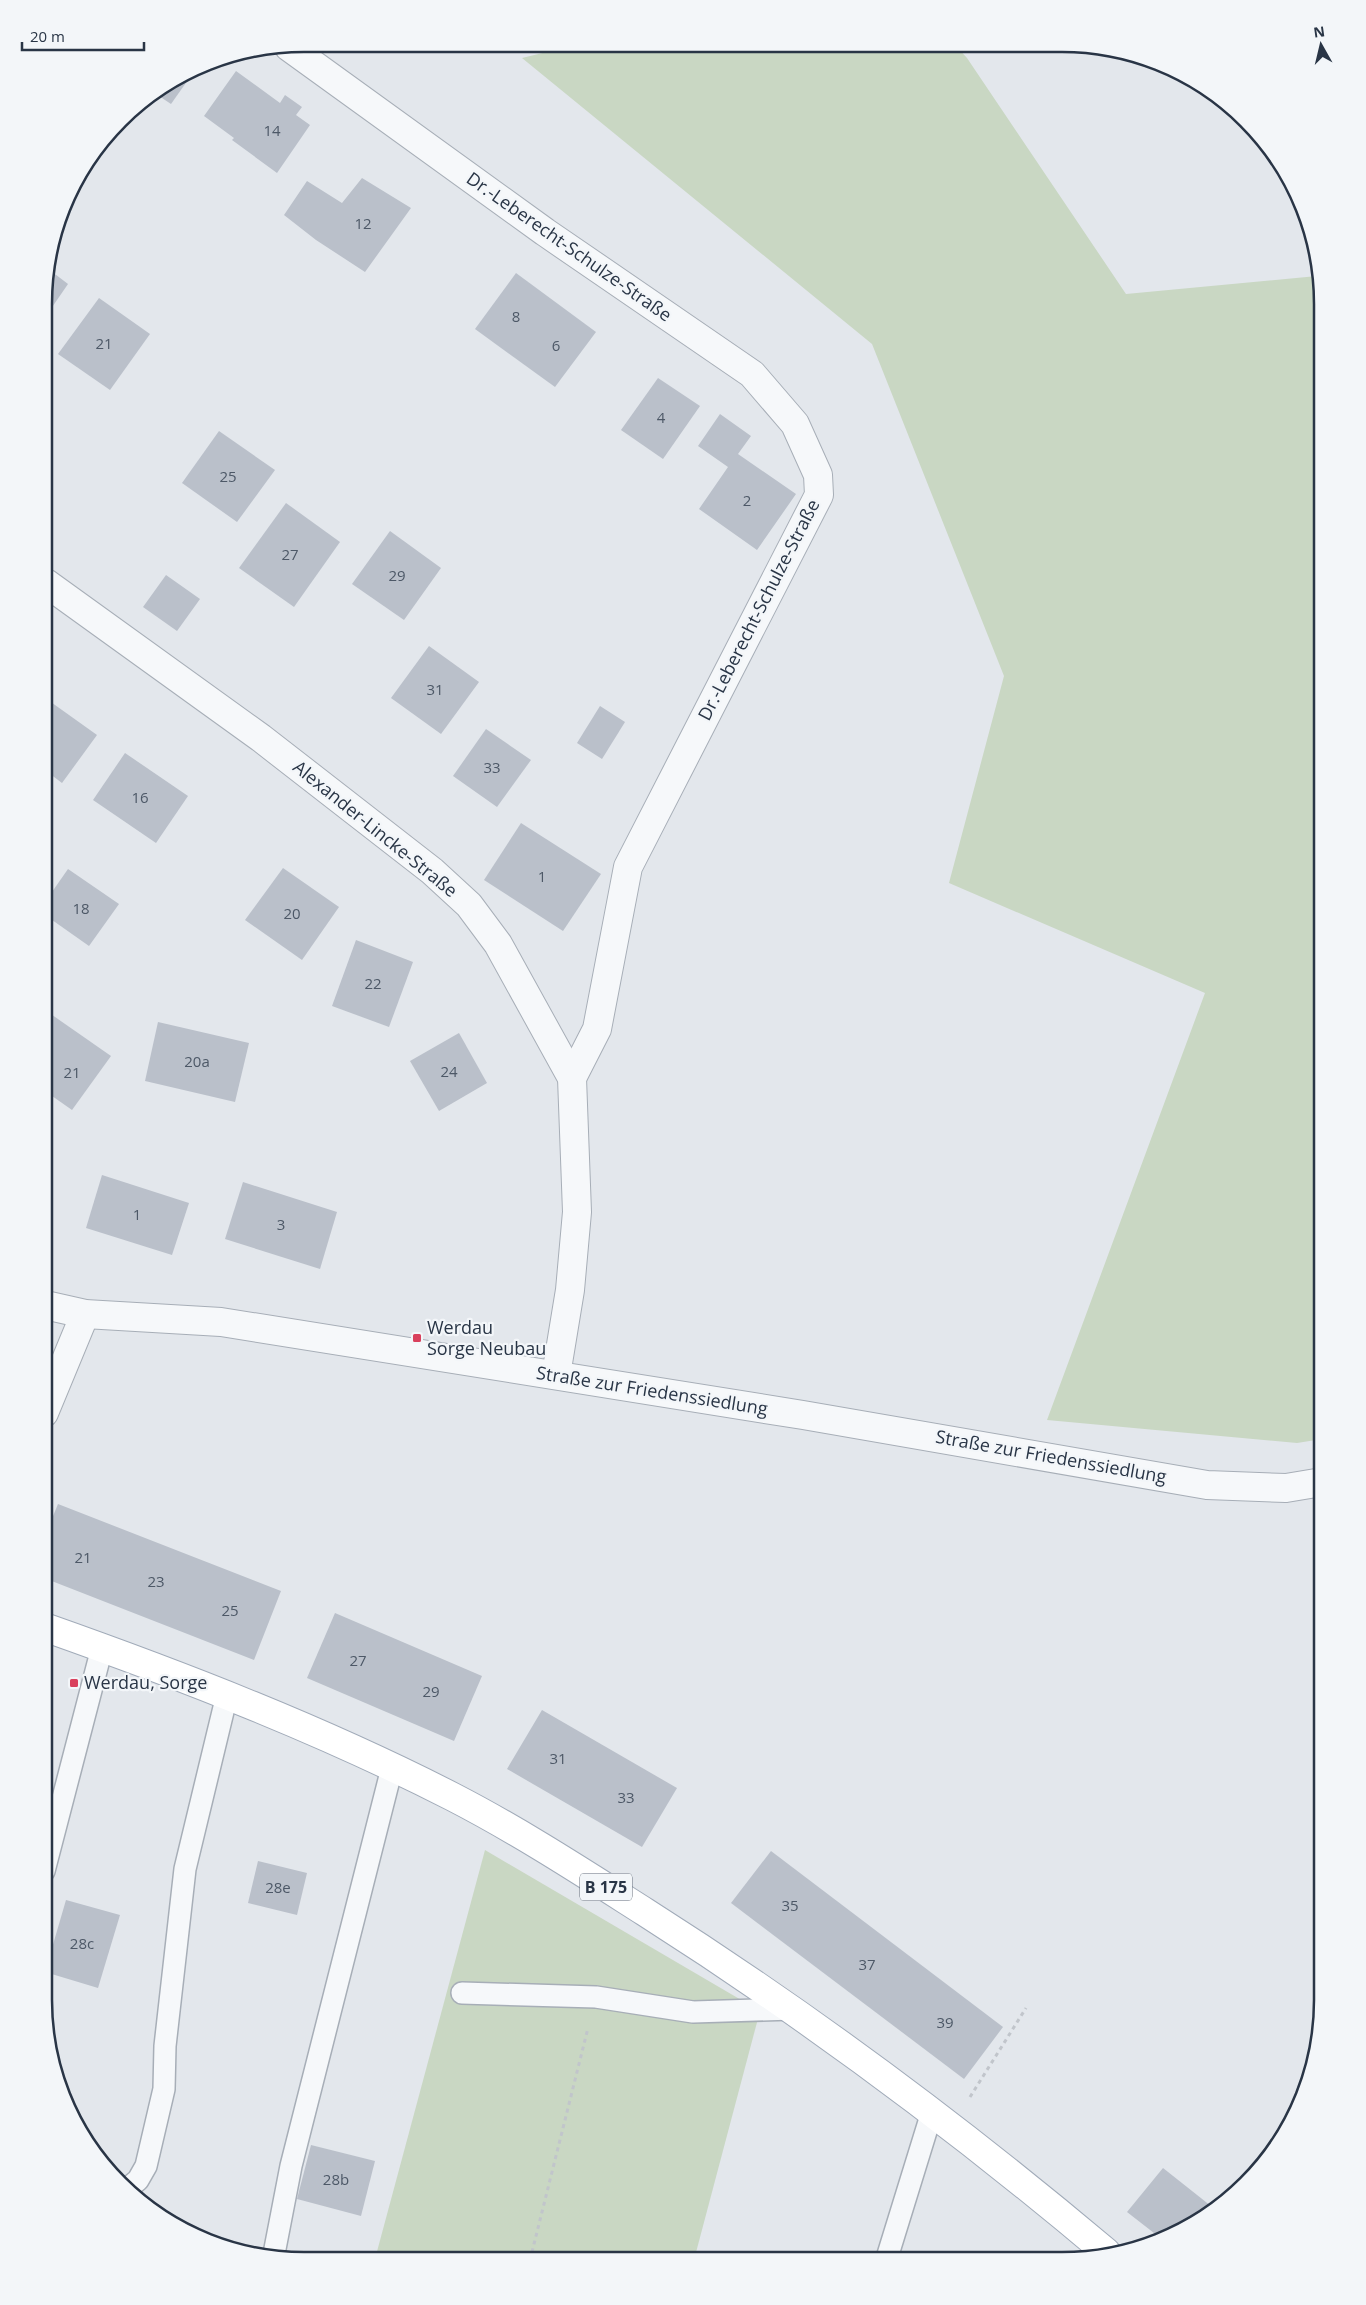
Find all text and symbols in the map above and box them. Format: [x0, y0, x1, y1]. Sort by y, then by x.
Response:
scale bar [22, 20, 145, 52]
north arrow [1296, 20, 1346, 70]
text: N [1312, 21, 1326, 42]
text: 20 m [30, 26, 65, 46]
house number: 14 [263, 120, 281, 140]
street label: Dr.-Leberecht-Schulze-Straße [462, 166, 677, 326]
house number: 12 [354, 213, 372, 233]
house number: 8 [512, 306, 520, 326]
house number: 21 [95, 333, 113, 353]
house number: 6 [552, 335, 560, 355]
house number: 4 [657, 407, 666, 427]
house number: 25 [219, 466, 237, 486]
house number: 2 [743, 490, 751, 510]
street label: Dr.-Leberecht-Schulze-Straße [692, 495, 824, 724]
house number: 27 [281, 544, 299, 564]
house number: 29 [388, 565, 406, 585]
house number: 31 [426, 679, 444, 699]
street label: Alexander-Lincke-Straße [289, 754, 463, 902]
house number: 33 [483, 757, 501, 777]
house number: 16 [131, 787, 149, 807]
house number: 1 [538, 866, 546, 886]
house number: 18 [72, 898, 90, 918]
house number: 20 [283, 903, 301, 923]
house number: 22 [364, 973, 382, 993]
house number: 20a [184, 1051, 210, 1071]
house number: 24 [440, 1061, 458, 1081]
house number: 21 [63, 1062, 81, 1082]
house number: 1 [133, 1204, 141, 1224]
house number: 3 [277, 1214, 285, 1234]
place label: Werdau Sorge Neubau [427, 1315, 546, 1360]
marker: Werdau Sorge Neubau [411, 1332, 423, 1344]
street label: Straße zur Friedenssiedlung [535, 1360, 770, 1420]
street label: Straße zur Friedenssiedlung [934, 1424, 1169, 1488]
house number: 21 [74, 1547, 92, 1567]
house number: 23 [147, 1571, 165, 1591]
house number: 25 [221, 1600, 239, 1620]
house number: 27 [349, 1650, 367, 1670]
place label: Werdau, Sorge [84, 1670, 207, 1694]
marker: Werdau, Sorge [68, 1677, 80, 1689]
house number: 29 [422, 1681, 440, 1701]
house number: 31 [549, 1748, 567, 1768]
house number: 33 [617, 1787, 635, 1807]
road number: B 175 [580, 1874, 632, 1900]
house number: 28e [265, 1877, 291, 1897]
house number: 35 [781, 1895, 799, 1915]
house number: 28c [70, 1933, 94, 1953]
house number: 37 [858, 1954, 876, 1974]
house number: 39 [936, 2012, 954, 2032]
house number: 28b [323, 2169, 349, 2189]

